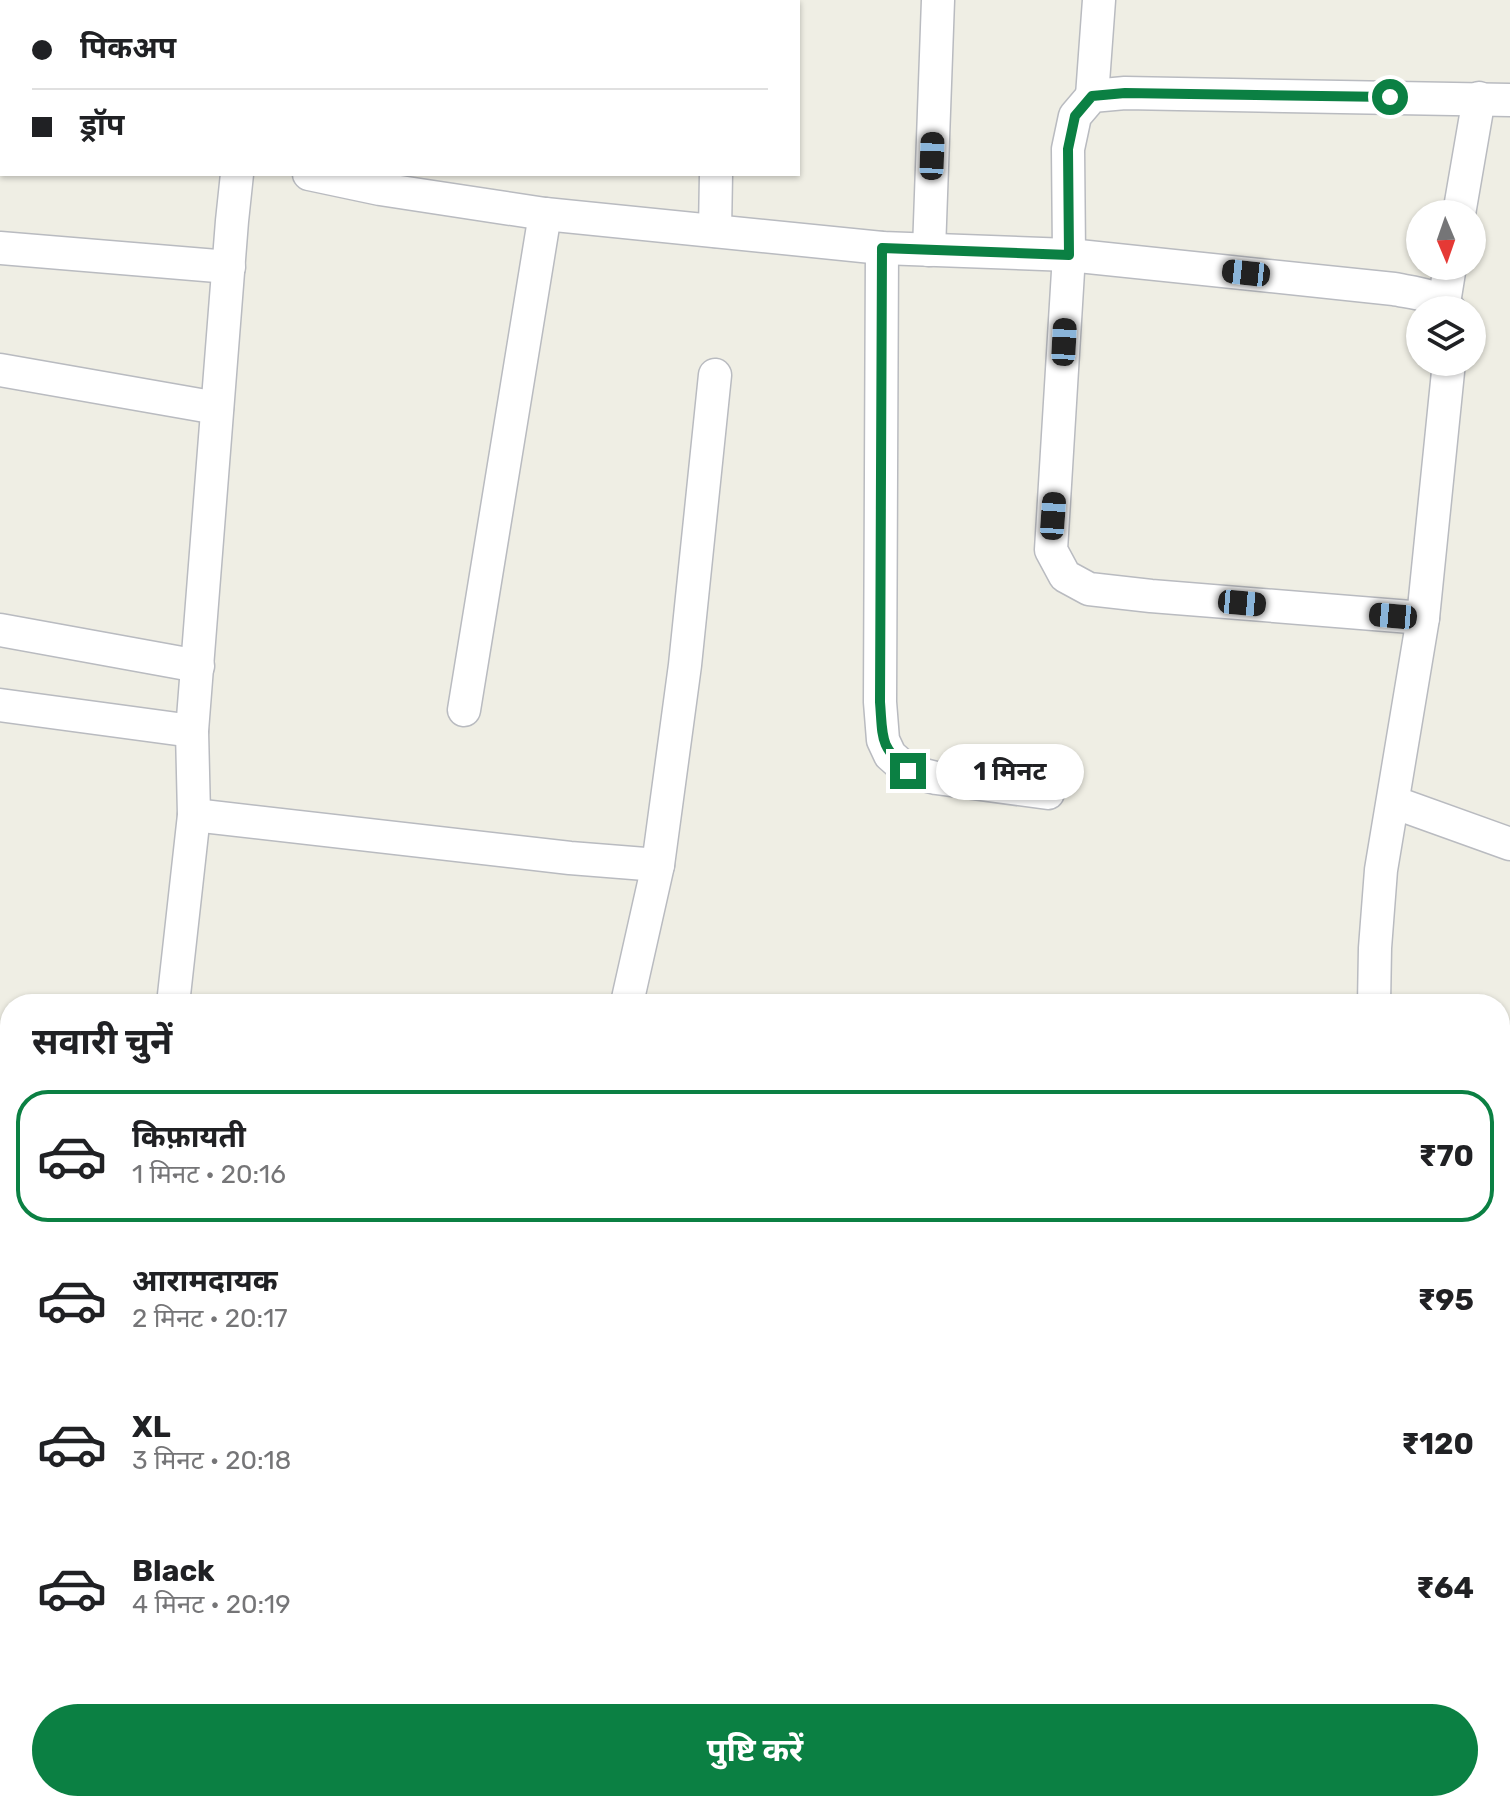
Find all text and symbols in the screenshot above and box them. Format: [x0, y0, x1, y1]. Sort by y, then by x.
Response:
text: पिकअप [80, 30, 176, 66]
route start [1372, 79, 1408, 115]
text: ड्रॉप [80, 107, 124, 143]
car [919, 132, 945, 180]
north arrow [1406, 200, 1486, 280]
map controls [1406, 200, 1486, 376]
car [1221, 259, 1271, 287]
button: layers [1406, 296, 1486, 376]
car [1051, 317, 1077, 367]
car [1039, 491, 1067, 541]
car [1217, 589, 1267, 617]
car [1368, 602, 1418, 630]
callout: 1 मिनट [936, 743, 1084, 799]
route end [890, 753, 926, 789]
text: 1 मिनट [973, 756, 1047, 787]
text: सवारी चुनें [32, 1020, 172, 1063]
text: किफ़ायती [132, 1119, 246, 1155]
icon: car [36, 1120, 108, 1192]
text: ₹70 [1418, 1138, 1474, 1174]
text: 1 मिनट · 20:16 [132, 1159, 286, 1190]
text: आरामदायक [132, 1263, 278, 1299]
icon: car [36, 1264, 108, 1336]
text: ₹95 [1417, 1282, 1474, 1318]
text: 2 मिनट · 20:17 [132, 1303, 288, 1334]
icon: car [36, 1408, 108, 1480]
text: XL [132, 1409, 171, 1445]
text: ₹120 [1401, 1426, 1474, 1462]
text: 3 मिनट · 20:18 [132, 1445, 291, 1476]
icon: car [36, 1552, 108, 1624]
text: Black [132, 1553, 215, 1589]
text: ₹64 [1416, 1570, 1474, 1606]
text: 4 मिनट · 20:19 [132, 1589, 291, 1620]
button: पुष्टि करें [32, 1704, 1478, 1796]

